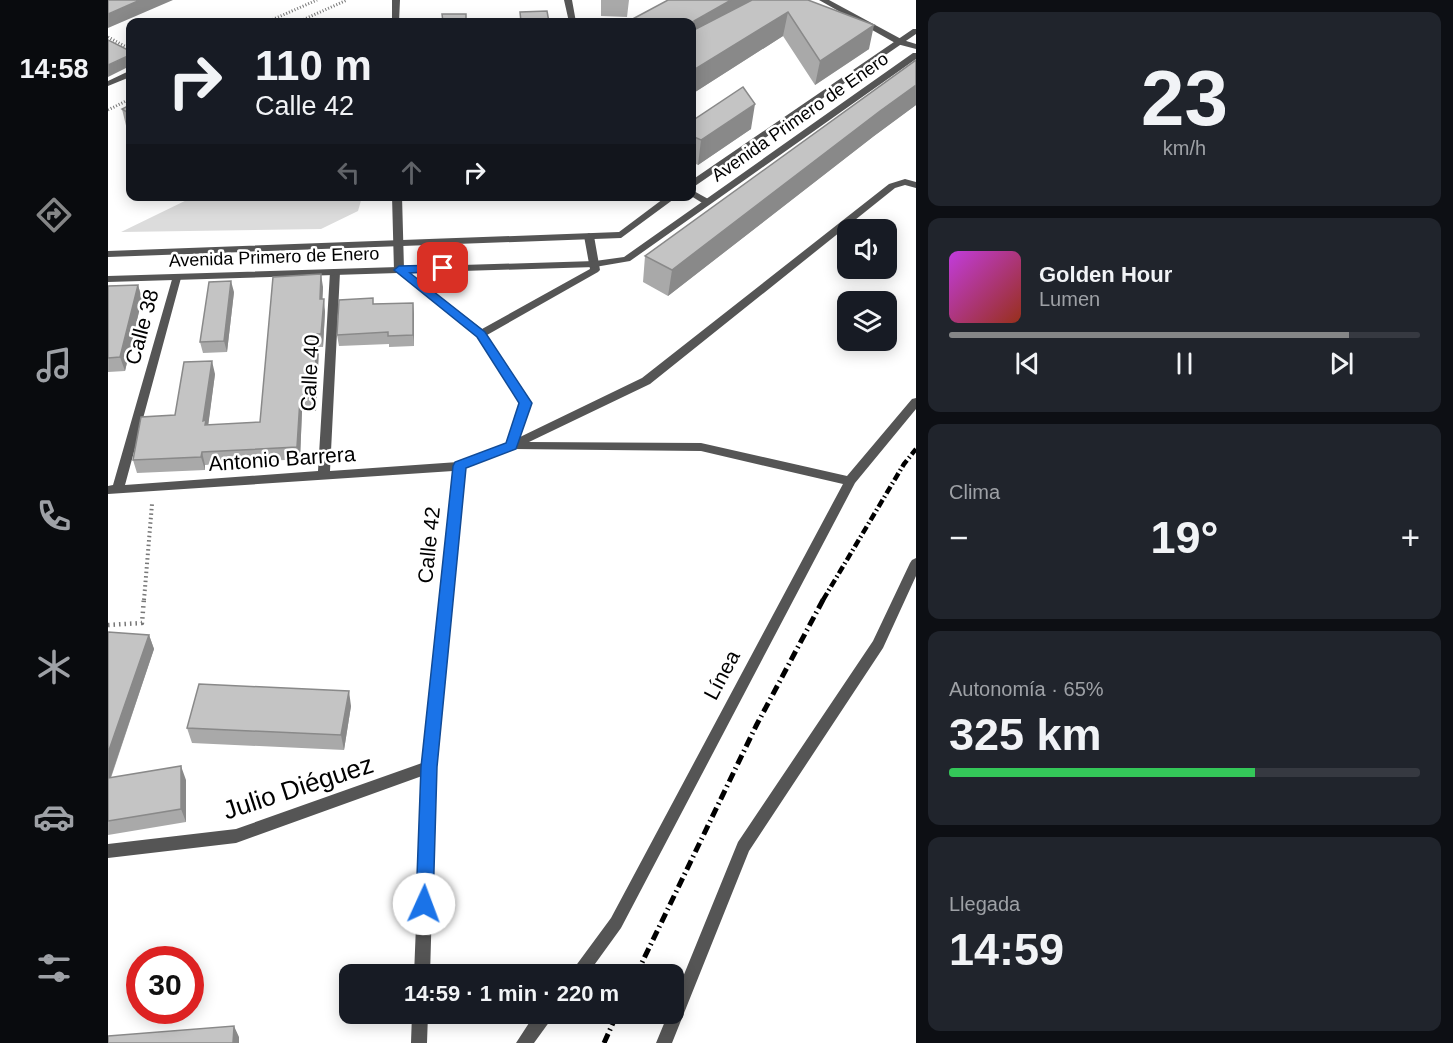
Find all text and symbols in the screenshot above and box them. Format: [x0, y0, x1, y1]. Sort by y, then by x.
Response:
icon: right [156, 42, 234, 120]
text: 110 m [255, 42, 372, 89]
street label: Avenida Primero de Enero [708, 48, 892, 186]
text: 14:58 [19, 54, 89, 84]
text: 23 [1141, 54, 1228, 142]
text: Calle 42 [255, 91, 354, 121]
text: km/h [1163, 137, 1206, 159]
icon: left [332, 156, 365, 189]
icon: ahead [395, 156, 428, 189]
icon: right [458, 156, 491, 189]
icon: directions [33, 194, 75, 236]
map controls [837, 219, 897, 351]
button: sound [837, 219, 897, 279]
pin [417, 242, 468, 293]
street label: Avenida Primero de Enero [168, 243, 380, 271]
icon: arrive [426, 251, 459, 284]
text: Golden Hour [1039, 262, 1172, 287]
street label: Calle 38 [120, 287, 163, 367]
text: Lumen [1039, 288, 1100, 310]
button: layers [837, 291, 897, 351]
street label: Calle 40 [296, 334, 323, 412]
icon: music [33, 344, 75, 386]
icon: previous [1011, 347, 1044, 380]
icon: pause [1168, 347, 1201, 380]
icon: next [1325, 347, 1358, 380]
street label: Antonio Barrera [208, 442, 356, 475]
text: Clima [949, 481, 1000, 503]
icon: phone [33, 495, 75, 537]
street label: Calle 42 [413, 505, 444, 584]
text: 19° [1150, 512, 1219, 563]
text: − [949, 519, 968, 556]
text: + [1401, 519, 1420, 556]
icon: climate [33, 646, 75, 688]
street label: Línea [699, 646, 744, 703]
text: Autonomía · 65% [949, 678, 1104, 700]
text: 325 km [949, 709, 1102, 760]
street label: Julio Diéguez [219, 749, 377, 825]
icon: car [33, 796, 75, 838]
position arrow [392, 872, 456, 936]
text: Llegada [949, 893, 1020, 915]
text: 14:59 [949, 924, 1064, 975]
speed limit sign: 30 [126, 946, 204, 1024]
icon: filters [33, 947, 75, 989]
text: 14:59 · 1 min · 220 m [404, 981, 619, 1006]

